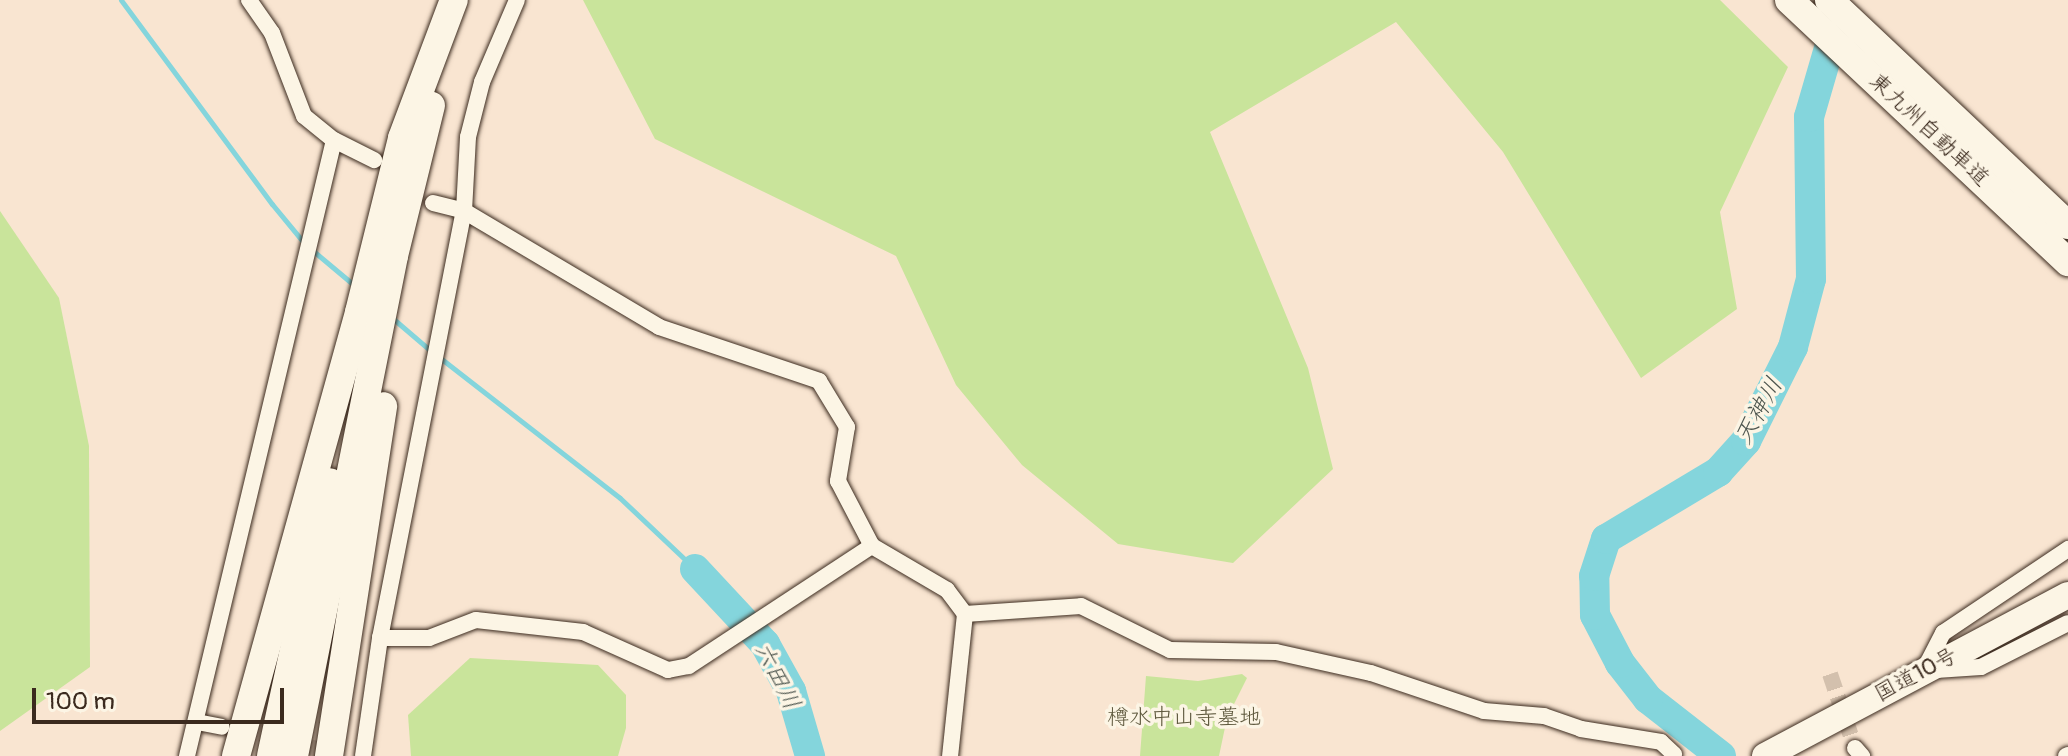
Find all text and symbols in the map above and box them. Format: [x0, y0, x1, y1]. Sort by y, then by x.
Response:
street label: 東九州自動車道 [1864, 68, 1994, 192]
water label: 天神川 [1729, 373, 1789, 449]
water label: 六田川 [748, 637, 806, 715]
street label: 国道10号 [1870, 642, 1962, 708]
scale bar [36, 672, 288, 722]
text: 100 m [46, 687, 115, 716]
park label: 樽水中山寺墓地 [1107, 705, 1261, 731]

